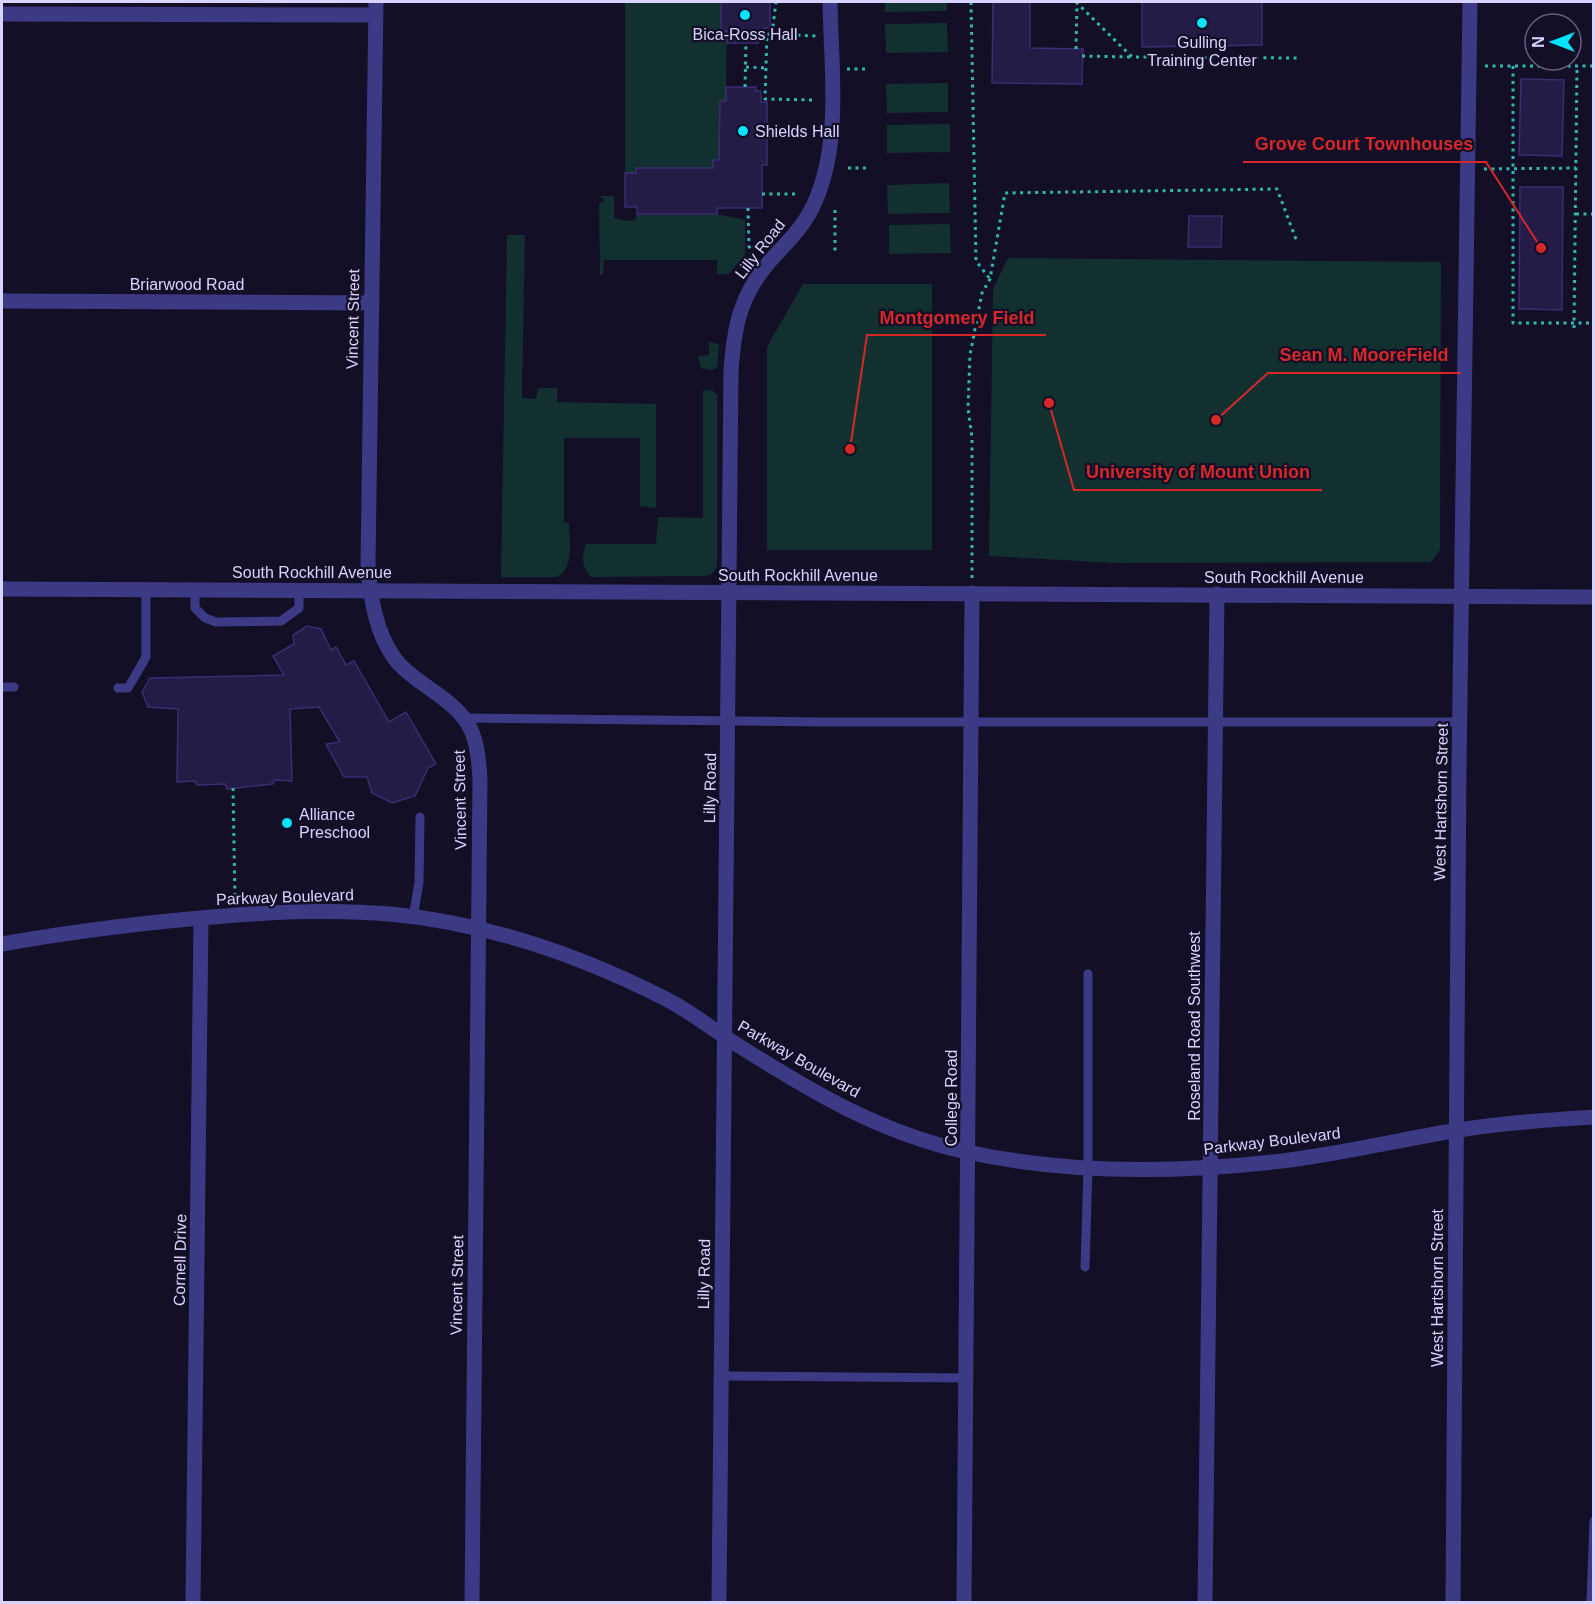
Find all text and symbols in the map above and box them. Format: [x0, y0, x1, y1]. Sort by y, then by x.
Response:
marker: Bica-Ross Hall [738, 8, 752, 22]
north arrow [1523, 12, 1583, 72]
marker: Gulling Training Center [1195, 16, 1209, 30]
place label: Bica-Ross Hall [693, 26, 797, 43]
place label: Gulling Training Center [1147, 34, 1258, 69]
text: N [1530, 36, 1547, 48]
place label: Shields Hall [755, 123, 839, 140]
marker: Shields Hall [736, 124, 750, 138]
callout: Grove Court Townhouses [1243, 126, 1486, 162]
text: Grove Court Townhouses [1255, 134, 1473, 154]
street label: Lilly Road [732, 216, 788, 282]
street label: Vincent Street [344, 268, 362, 369]
street label: Briarwood Road [130, 276, 244, 293]
callout: Montgomery Field [867, 299, 1046, 335]
text: Montgomery Field [879, 308, 1035, 328]
callout: Sean M. MooreField [1268, 337, 1461, 373]
text: Sean M. MooreField [1279, 345, 1449, 365]
callout: University of Mount Union [1074, 454, 1322, 490]
text: University of Mount Union [1086, 462, 1310, 482]
street label: South Rockhill Avenue [232, 564, 392, 581]
street label: South Rockhill Avenue [718, 567, 878, 584]
street label: South Rockhill Avenue [1204, 569, 1364, 586]
street label: West Hartshorn Street [1431, 722, 1451, 881]
street label: Vincent Street [451, 749, 469, 850]
street label: Lilly Road [701, 753, 719, 823]
place label: Alliance Preschool [299, 806, 370, 841]
marker: Alliance Preschool [280, 816, 294, 830]
street label: Parkway Boulevard [216, 886, 354, 908]
street label: Roseland Road Southwest [1186, 931, 1203, 1121]
street label: Parkway Boulevard [735, 1017, 863, 1101]
street label: College Road [943, 1050, 960, 1146]
street label: Parkway Boulevard [1203, 1124, 1341, 1158]
street label: West Hartshorn Street [1429, 1208, 1446, 1367]
street label: Cornell Drive [171, 1214, 189, 1306]
street label: Vincent Street [448, 1234, 466, 1335]
street label: Lilly Road [695, 1239, 713, 1309]

